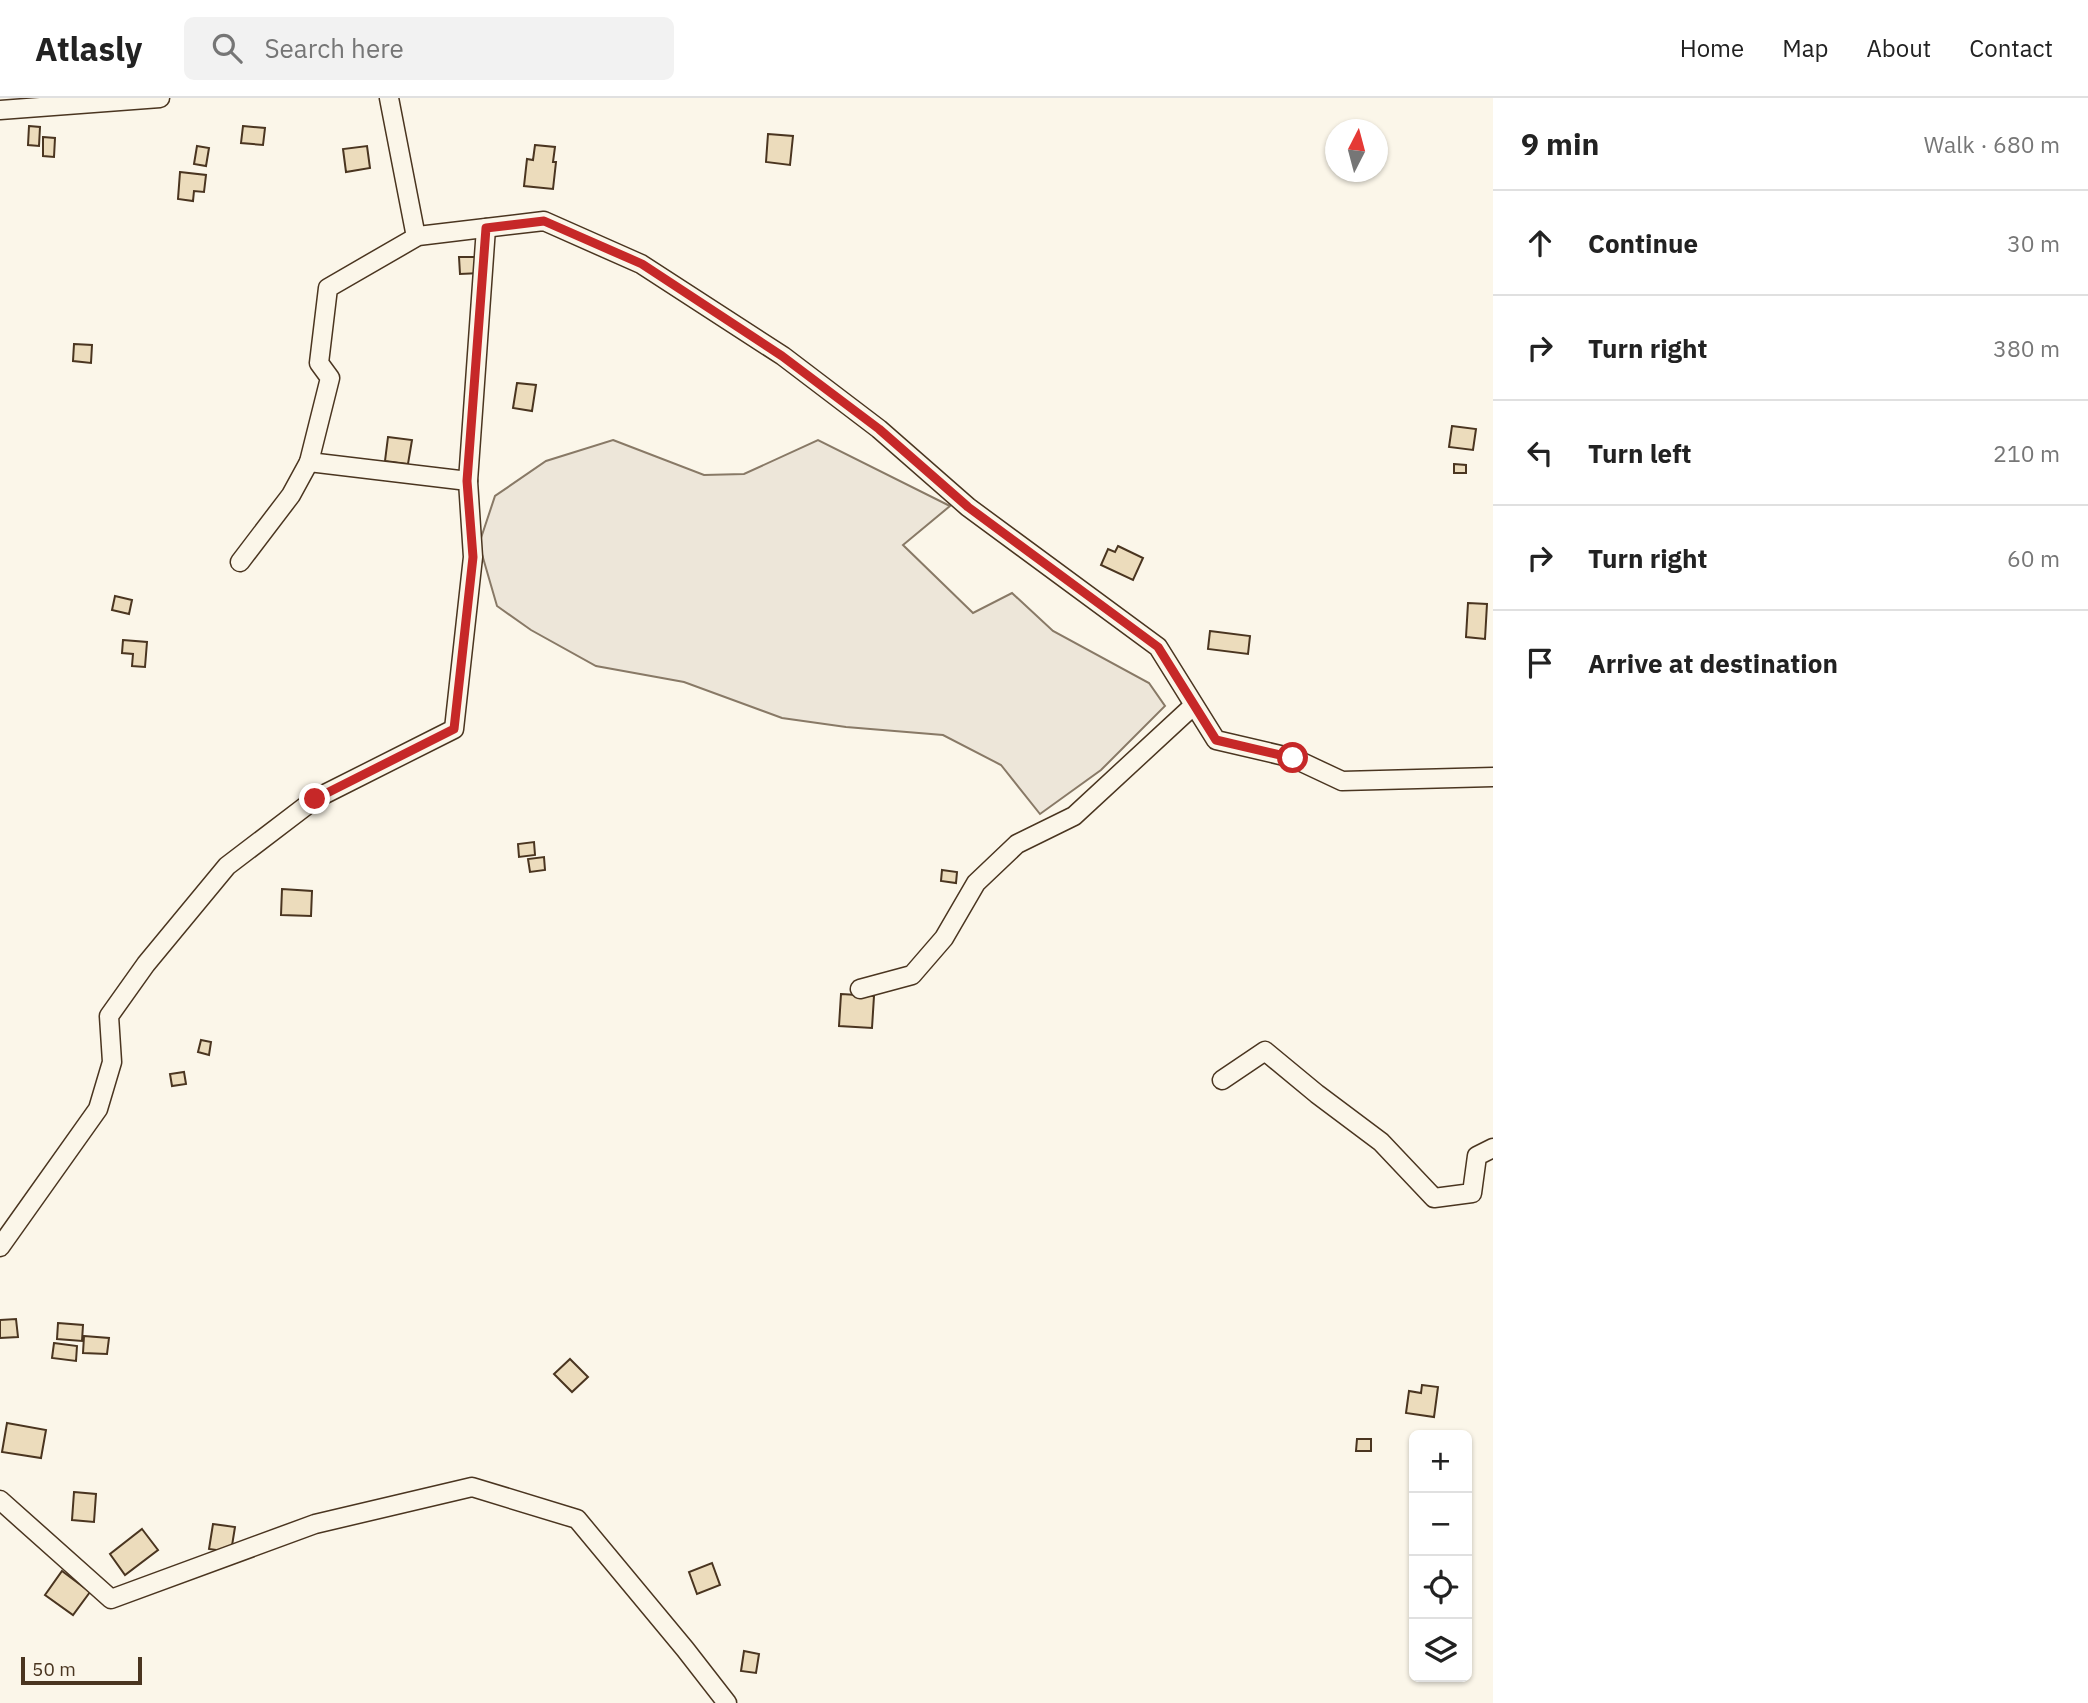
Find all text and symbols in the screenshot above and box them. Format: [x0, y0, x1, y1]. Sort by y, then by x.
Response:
search box [184, 17, 674, 80]
text: Atlasly [35, 27, 142, 70]
icon: search [208, 29, 246, 67]
text: Search here [264, 31, 404, 65]
text: Home [1680, 32, 1744, 64]
text: Map [1782, 32, 1828, 64]
text: About [1866, 32, 1931, 64]
text: Contact [1969, 32, 2053, 64]
north arrow [1325, 119, 1388, 182]
text: 9 min [1521, 124, 1599, 163]
text: Walk · 680 m [1924, 129, 2060, 159]
icon: ahead [1521, 224, 1559, 262]
text: Continue [1588, 226, 1698, 260]
text: 30 m [2007, 228, 2060, 258]
icon: right [1521, 329, 1559, 367]
text: Turn right [1588, 331, 1707, 365]
text: 380 m [1993, 333, 2060, 363]
icon: left [1521, 434, 1559, 472]
text: Turn left [1588, 436, 1691, 470]
text: 210 m [1993, 438, 2060, 468]
icon: right [1521, 539, 1559, 577]
text: Turn right [1588, 541, 1707, 575]
text: 60 m [2007, 543, 2060, 573]
icon: arrive [1521, 644, 1559, 682]
text: Arrive at destination [1588, 646, 1838, 680]
route start [1277, 742, 1308, 773]
route end [299, 783, 330, 814]
map controls [1409, 1430, 1472, 1682]
button: + [1409, 1430, 1472, 1493]
button: − [1409, 1493, 1472, 1556]
button: locate [1409, 1556, 1472, 1619]
button: layers [1409, 1619, 1472, 1682]
scale bar [21, 1654, 142, 1686]
text: 50 m [32, 1657, 76, 1681]

